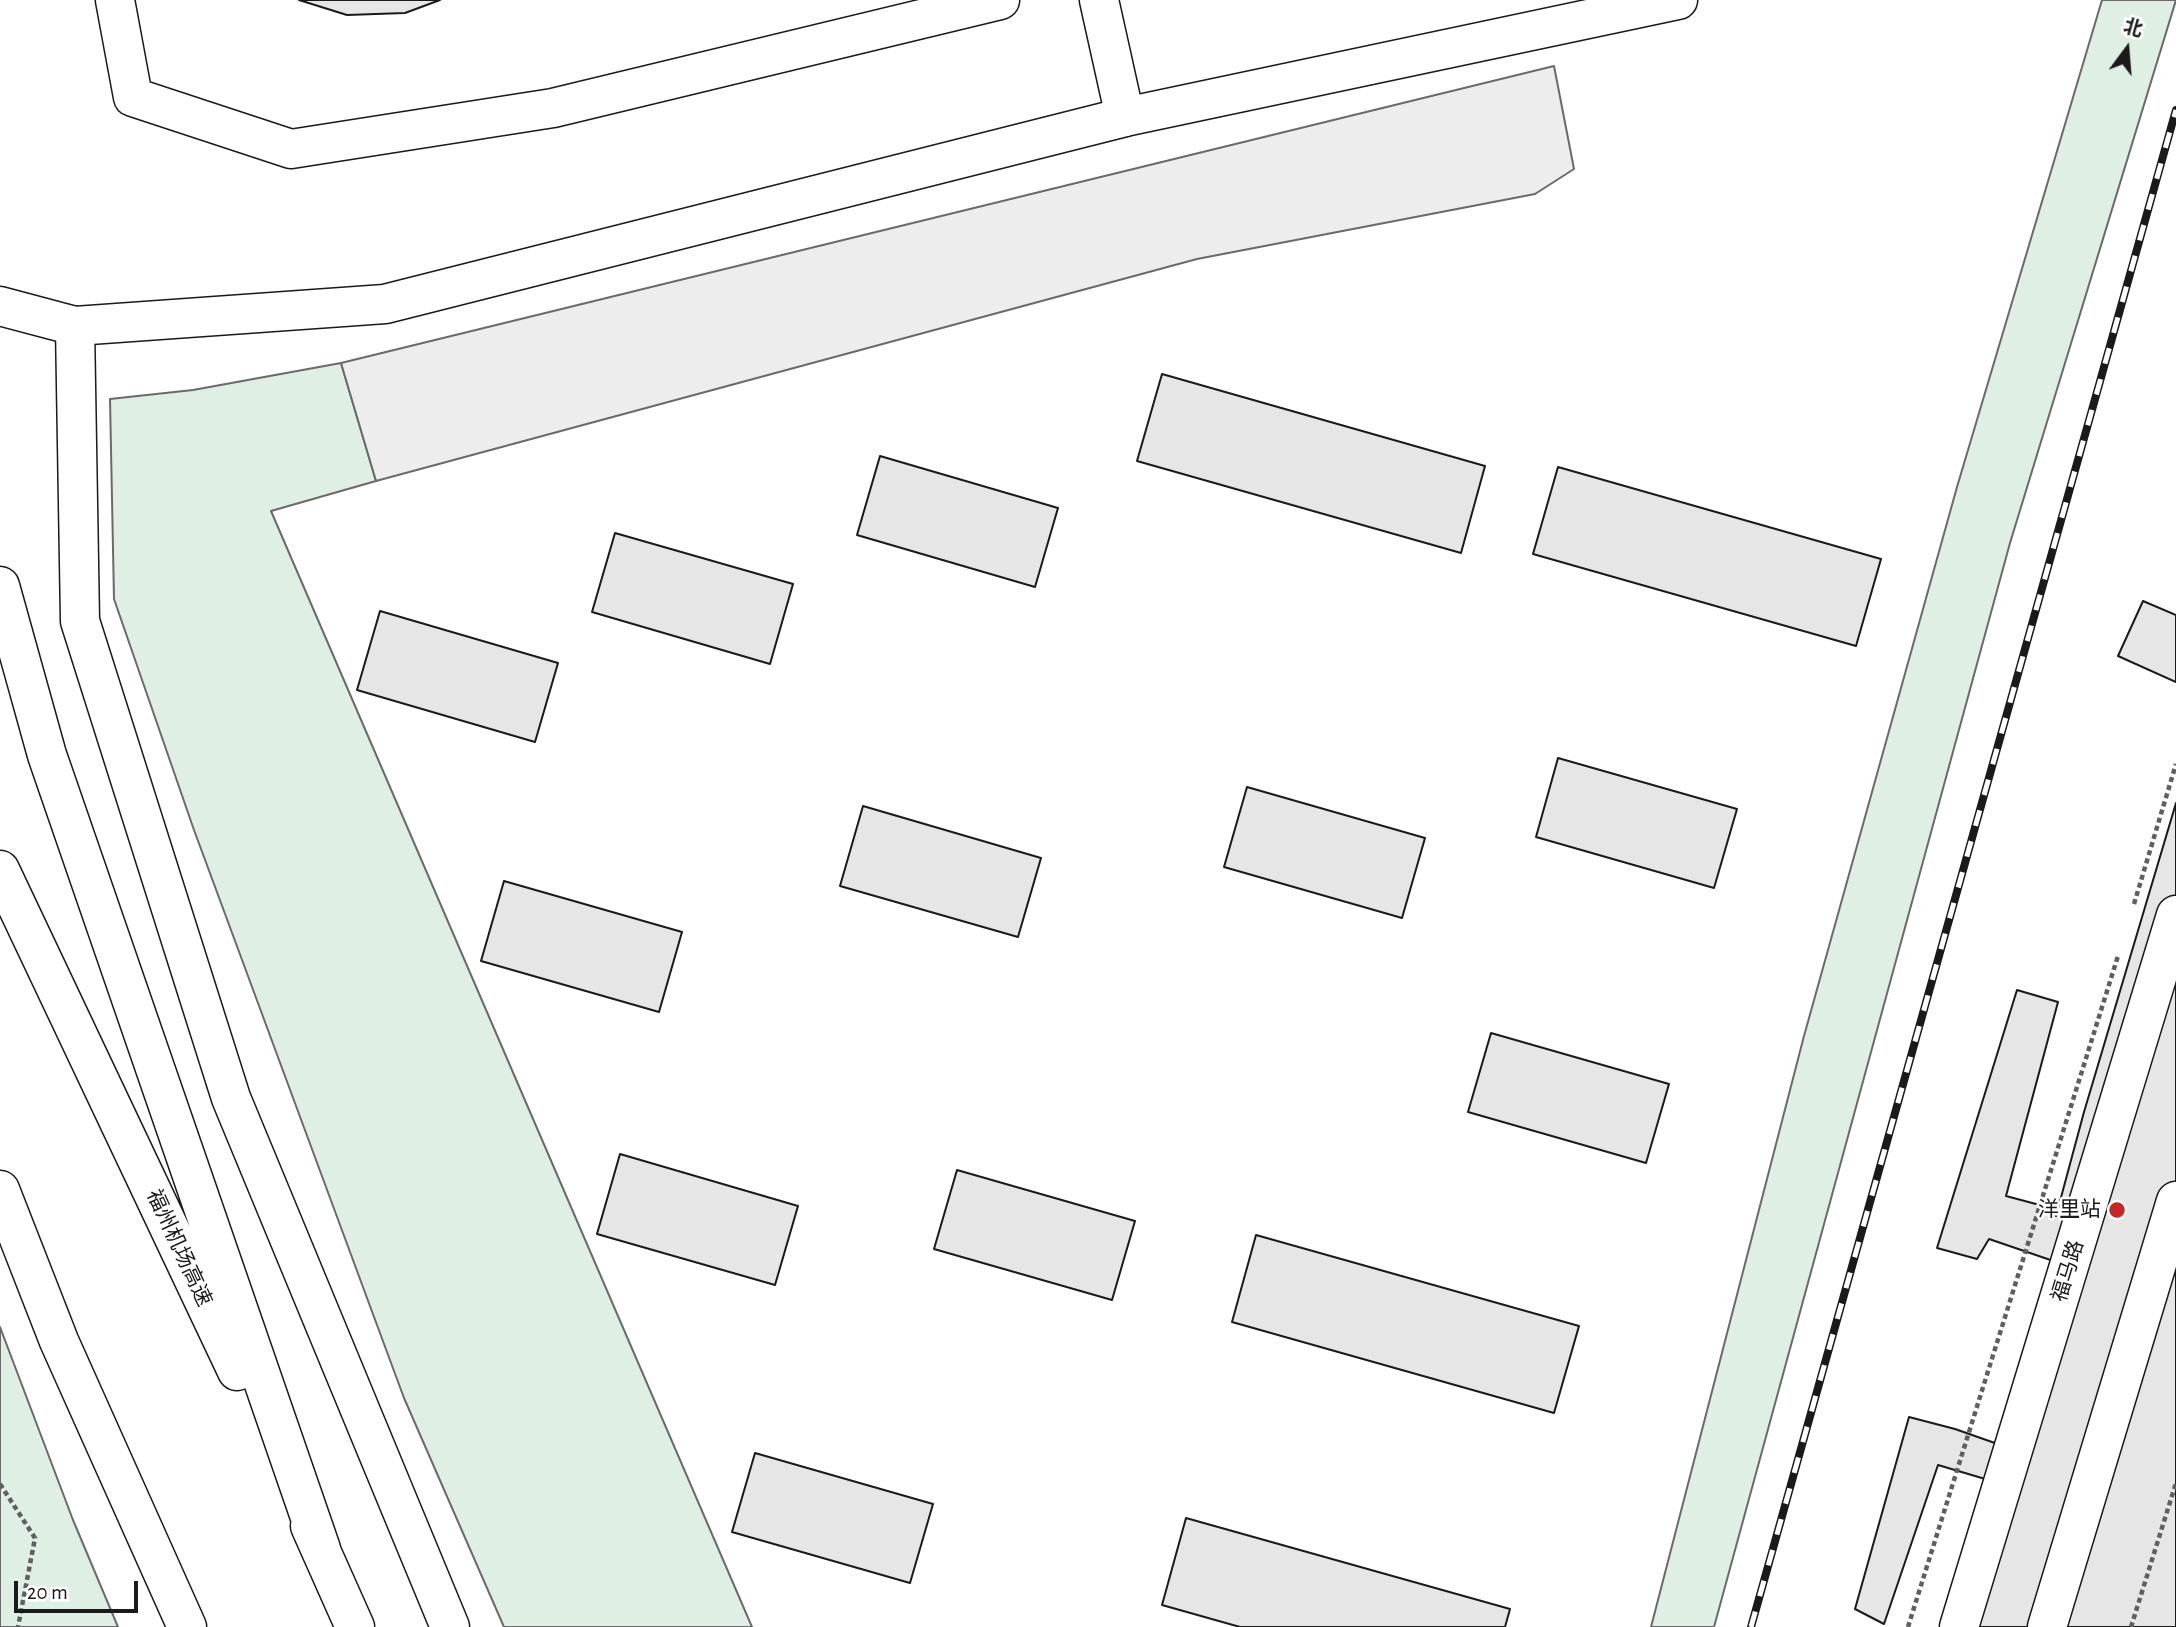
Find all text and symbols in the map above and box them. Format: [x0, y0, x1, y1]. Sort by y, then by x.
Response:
north arrow [2092, 14, 2162, 84]
text: 北 [2121, 17, 2145, 40]
street label: 福州机场高速 [141, 1186, 217, 1310]
place label: 洋里站 [2038, 1197, 2101, 1223]
marker: 洋里站 [2107, 1200, 2127, 1220]
street label: 福马路 [2047, 1237, 2089, 1305]
scale bar [18, 1568, 142, 1612]
text: 20 m [27, 1582, 68, 1603]

